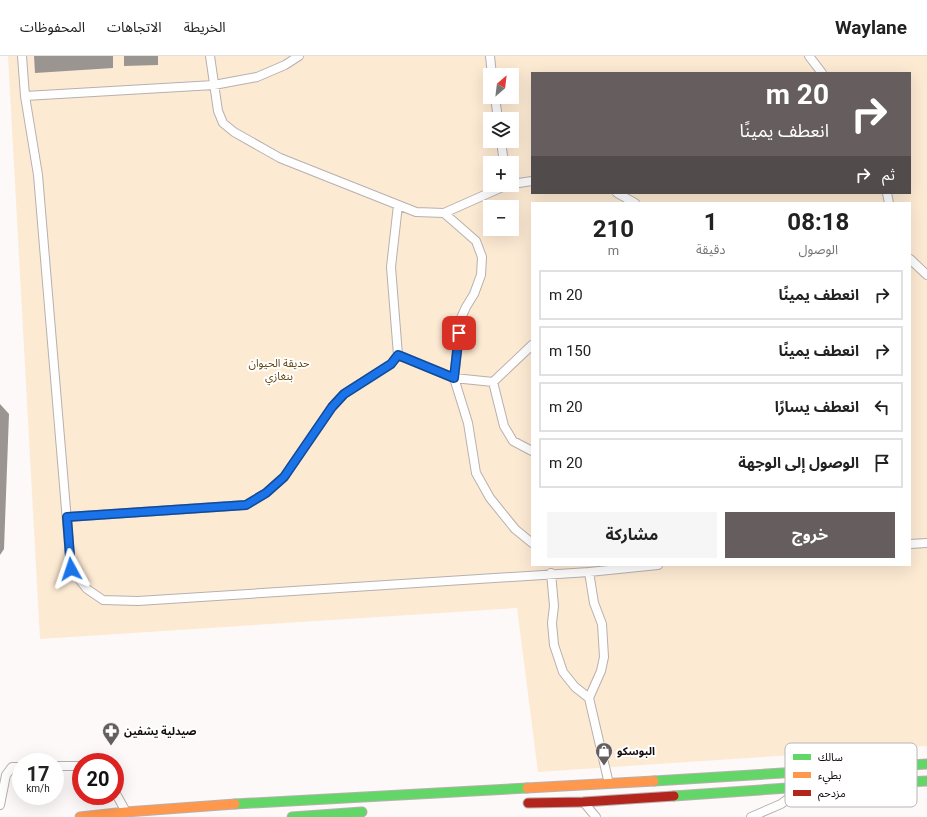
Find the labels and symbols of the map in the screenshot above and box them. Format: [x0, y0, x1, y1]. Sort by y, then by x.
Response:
north arrow [483, 68, 519, 104]
pin [442, 316, 476, 350]
park label: حديقة الحيوان بنغازي [248, 357, 310, 385]
position arrow [50, 548, 92, 590]
pharmacy icon: صيدلية يشفين [101, 721, 121, 746]
place label: صيدلية يشفين [124, 725, 197, 738]
shop icon: البوسكو [594, 741, 614, 766]
legend [785, 743, 917, 807]
place label: البوسكو [617, 745, 655, 758]
text: سالك [818, 751, 843, 764]
speed limit sign: 20 [72, 753, 124, 805]
text: بطيء [818, 769, 841, 785]
text: مزدحم [818, 787, 846, 802]

